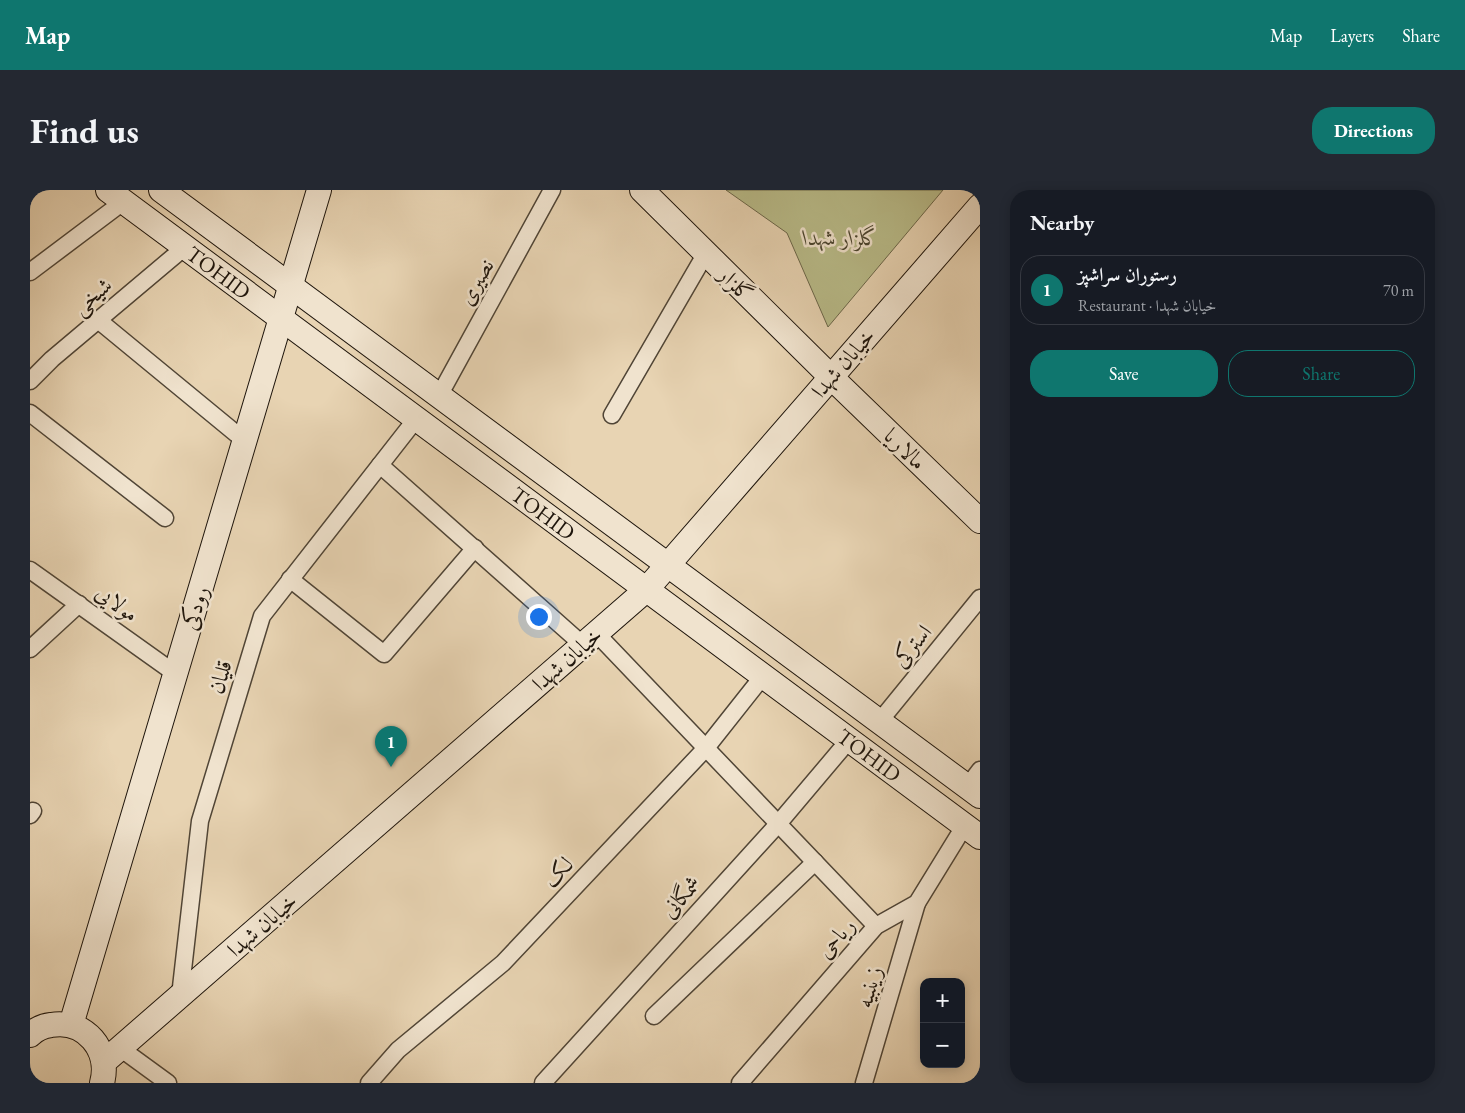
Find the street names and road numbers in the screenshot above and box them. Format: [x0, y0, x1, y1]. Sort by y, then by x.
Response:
street label: TOHID [181, 239, 257, 306]
street label: نصیری [451, 254, 501, 310]
street label: گلزار [711, 259, 760, 308]
street label: شیخی [66, 271, 119, 322]
street label: خیابان شهدا [805, 322, 881, 404]
street label: مالاریا [878, 422, 932, 476]
street label: TOHID [505, 480, 581, 546]
street label: مولایی [89, 578, 144, 629]
street label: رودکی [175, 582, 215, 634]
street label: استرکی [886, 618, 938, 674]
street label: خیابان شهدا [526, 621, 608, 697]
street label: قلیان [201, 657, 239, 697]
street label: TOHID [831, 721, 907, 788]
street label: لک [536, 850, 580, 894]
street label: شمگانی [654, 870, 708, 924]
street label: خیابان شهدا [221, 887, 303, 963]
street label: ریاحی [810, 912, 862, 964]
street label: زینبیه [849, 963, 889, 1011]

